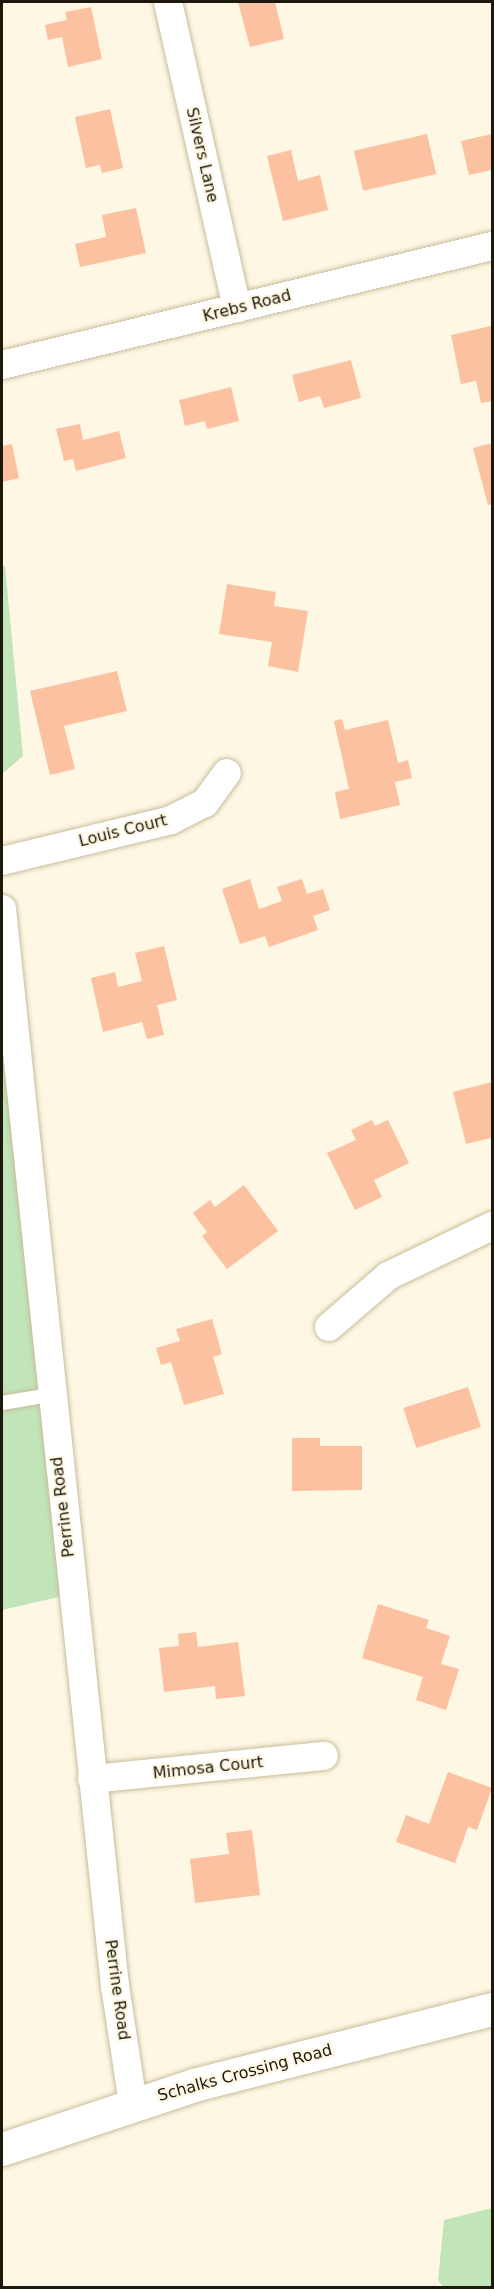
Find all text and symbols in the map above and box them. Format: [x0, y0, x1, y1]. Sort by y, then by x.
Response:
street label: Silvers Lane [182, 106, 222, 204]
street label: Krebs Road [201, 286, 293, 326]
street label: Louis Court [77, 811, 169, 851]
street label: Perrine Road [47, 1455, 79, 1559]
street label: Mimosa Court [152, 1753, 264, 1783]
street label: Perrine Road [100, 1938, 134, 2042]
street label: Schalks Crossing Road [156, 2040, 334, 2106]

